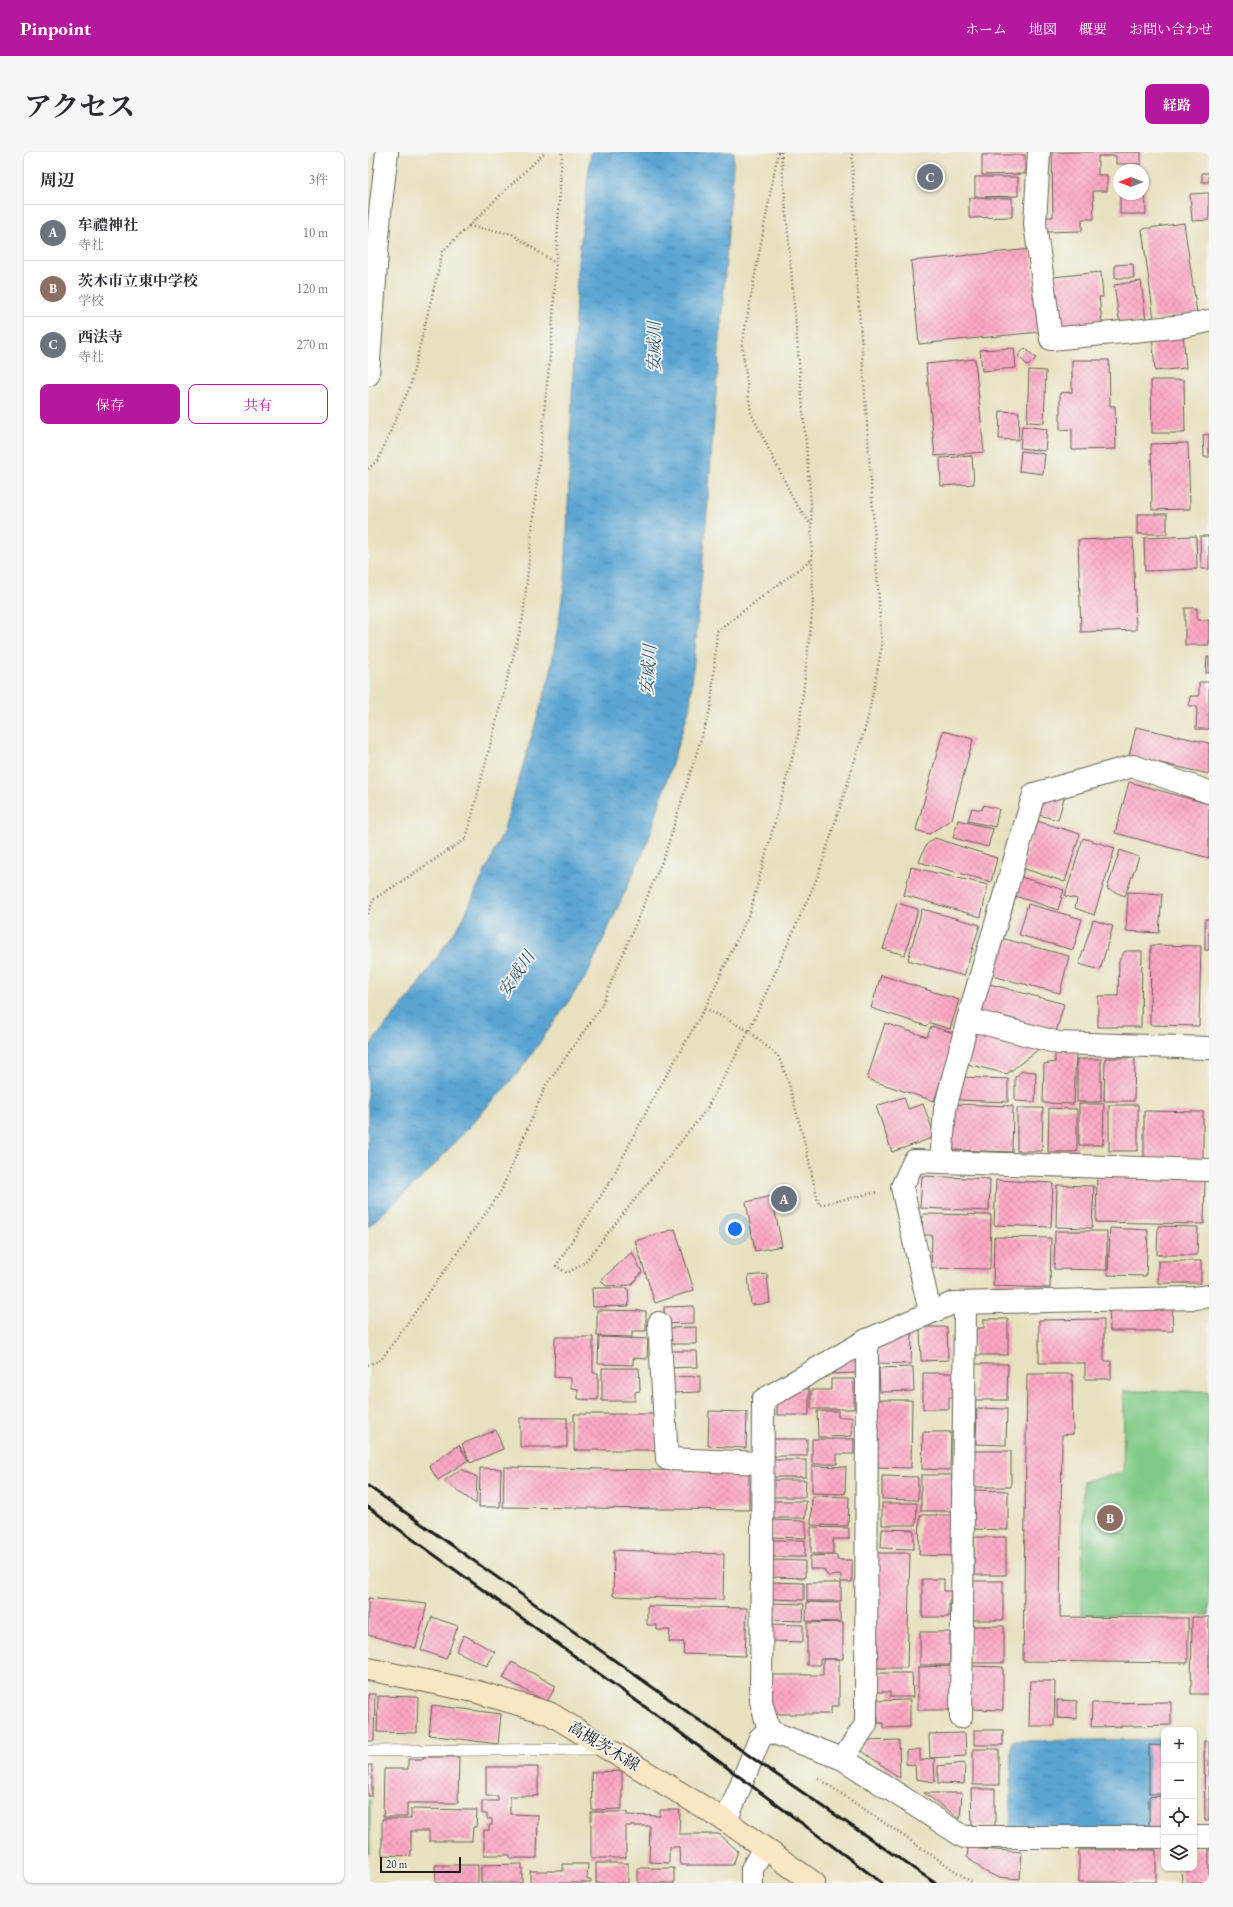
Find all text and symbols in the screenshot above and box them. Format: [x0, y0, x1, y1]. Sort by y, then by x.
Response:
text: Pinpoint [20, 16, 91, 41]
text: ホーム [965, 20, 1007, 38]
text: 地図 [1029, 20, 1057, 38]
text: 概要 [1079, 20, 1107, 38]
text: お問い合わせ [1129, 20, 1213, 38]
button: 経路 [1145, 84, 1209, 124]
text: アクセス [24, 88, 135, 124]
pin: C [917, 162, 943, 192]
north arrow [1113, 164, 1149, 200]
text: 周辺 [40, 169, 74, 191]
text: 3件 [309, 171, 328, 188]
text: 牟禮神社 [78, 215, 138, 234]
text: A [48, 224, 58, 241]
text: 10 m [303, 224, 328, 241]
text: 寺社 [78, 236, 104, 253]
text: 茨木市立東中学校 [78, 271, 198, 290]
text: B [49, 280, 57, 297]
text: 120 m [297, 280, 328, 297]
text: 学校 [78, 292, 104, 309]
water label: 安威川 [643, 320, 665, 373]
text: 西法寺 [78, 327, 123, 346]
text: C [48, 336, 58, 353]
text: 270 m [297, 336, 328, 353]
text: 寺社 [78, 348, 104, 365]
button: 保存 [40, 384, 180, 424]
button: 共有 [188, 384, 328, 424]
water label: 安威川 [635, 642, 661, 696]
water label: 安威川 [493, 945, 540, 1001]
pin: A [771, 1184, 797, 1214]
your location [725, 1219, 745, 1239]
pin: B [1097, 1503, 1123, 1533]
street label: 高槻茨木線 [564, 1716, 644, 1776]
map controls [1161, 1727, 1197, 1871]
button: + [1161, 1727, 1197, 1763]
button: − [1161, 1763, 1197, 1799]
button: locate [1161, 1799, 1197, 1835]
button: layers [1161, 1835, 1197, 1871]
scale bar [380, 1855, 461, 1874]
text: 20 m [386, 1857, 407, 1871]

